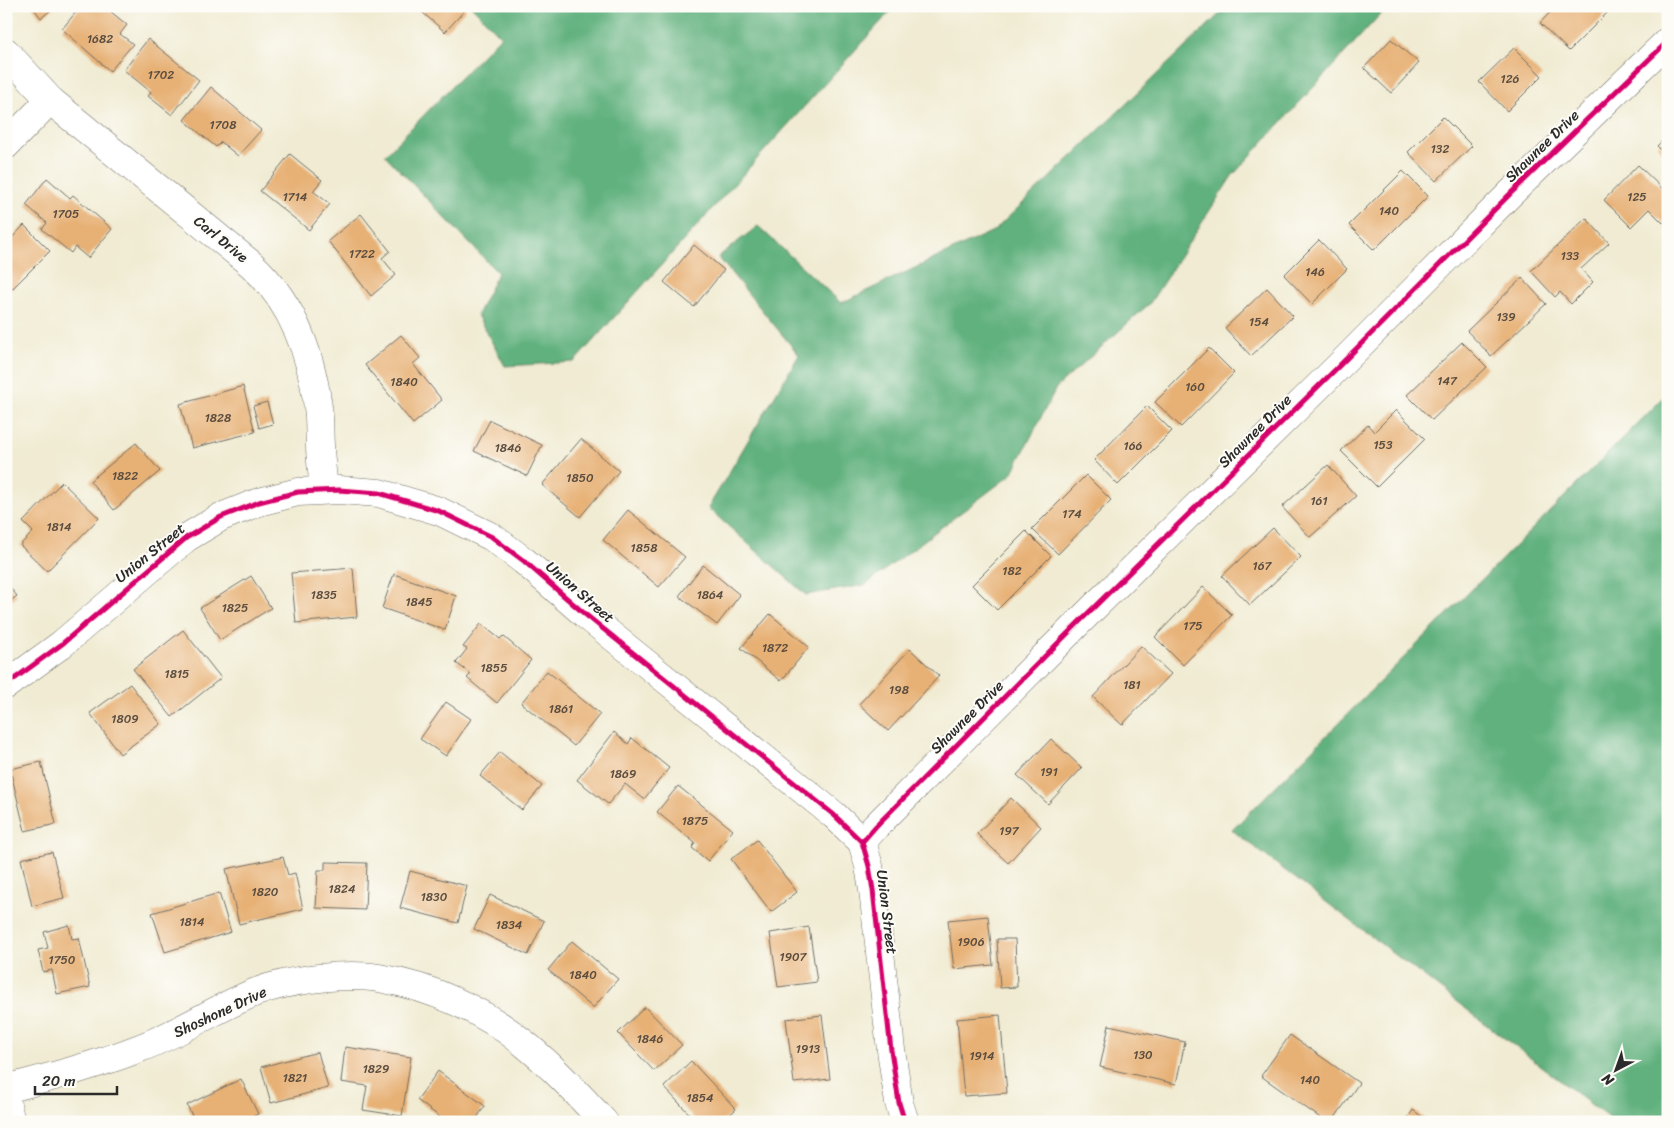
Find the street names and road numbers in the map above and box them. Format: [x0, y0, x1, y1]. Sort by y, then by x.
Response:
street label: Shawnee Drive [1498, 103, 1586, 189]
street label: Carl Drive [188, 209, 254, 269]
street label: Shawnee Drive [1212, 388, 1298, 474]
street label: Union Street [109, 516, 192, 590]
street label: Union Street [539, 554, 621, 630]
street label: Shawnee Drive [924, 674, 1010, 760]
street label: Union Street [869, 868, 905, 956]
street label: Shoshone Drive [169, 979, 271, 1045]

